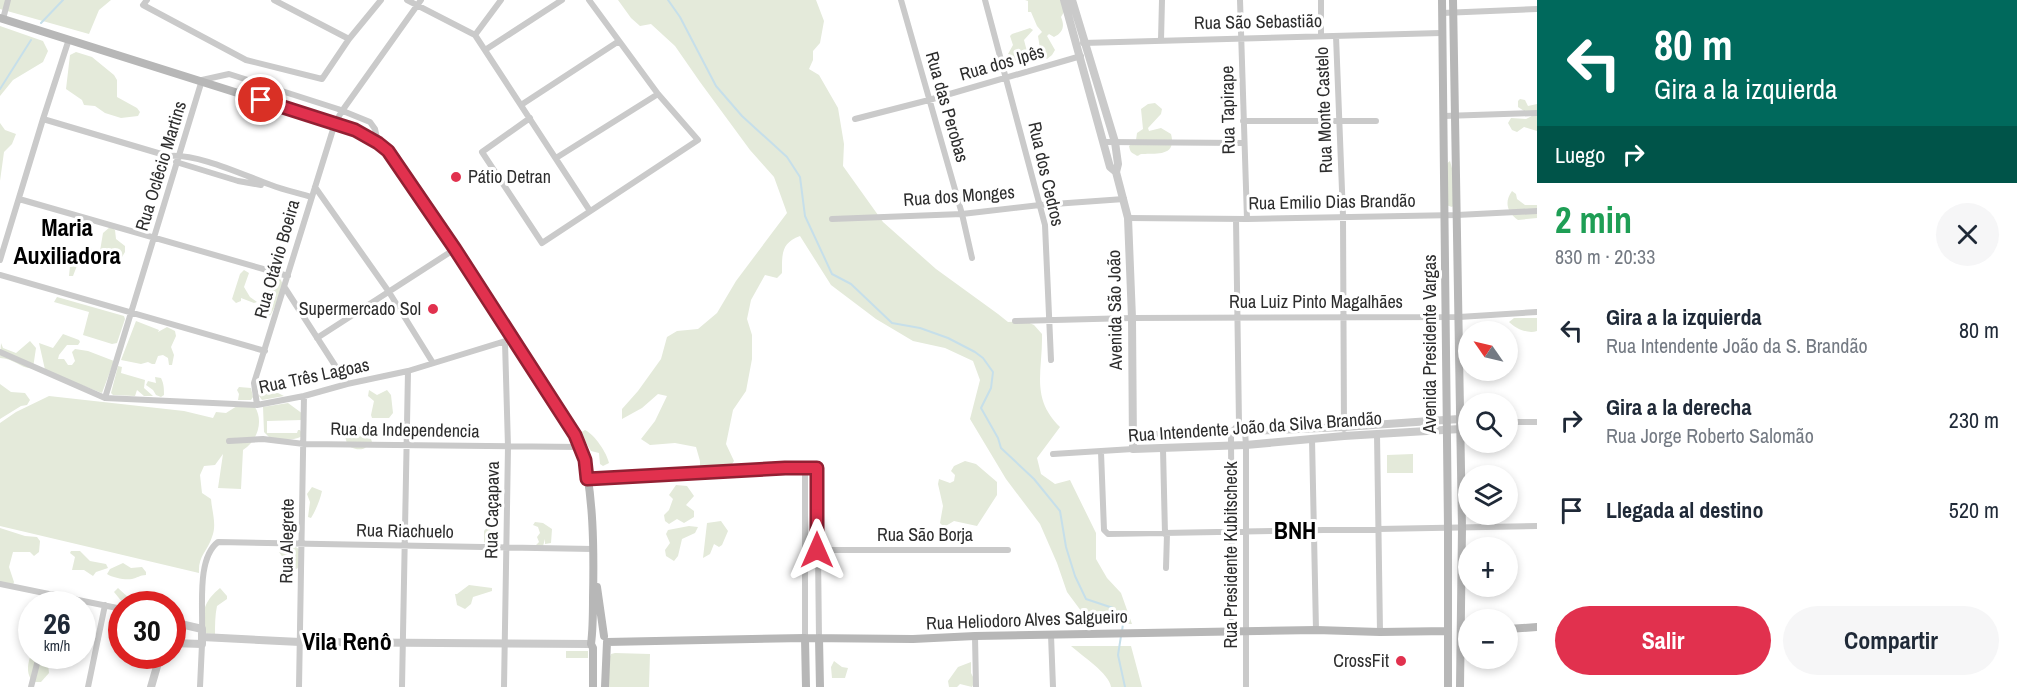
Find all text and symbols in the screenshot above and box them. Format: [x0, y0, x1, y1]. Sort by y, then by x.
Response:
street label: Rua São Sebastião [1194, 8, 1322, 35]
text: 80 m [1654, 17, 1733, 73]
icon: left [1555, 24, 1633, 102]
street label: Rua dos Ipês [957, 39, 1047, 87]
street label: Rua Monte Castelo [1309, 46, 1338, 174]
street label: Rua das Perobas [920, 49, 975, 165]
street label: Rua Tapirape [1214, 65, 1241, 155]
text: Gira a la izquierda [1654, 71, 1837, 107]
pin [235, 74, 286, 125]
icon: arrive [244, 83, 277, 116]
street label: Rua Oclêcio Martins [129, 98, 192, 234]
street label: Rua dos Cedros [1022, 119, 1071, 229]
icon: right [1617, 138, 1650, 171]
text: Luego [1555, 140, 1605, 170]
place label: Pátio Detran [468, 164, 551, 189]
marker: Pátio Detran [449, 170, 463, 184]
street label: Rua dos Monges [902, 179, 1015, 212]
street label: Rua Emilio Dias Brandão [1248, 188, 1416, 215]
text: 2 min [1555, 196, 1632, 244]
street label: Rua Otávio Boeira [248, 197, 305, 321]
button: close [1936, 203, 1999, 266]
district label: Maria Auxiliadora [13, 211, 121, 271]
text: 830 m · 20:33 [1555, 243, 1655, 270]
street label: Avenida São João [1101, 250, 1128, 371]
street label: Avenida Presidente Vargas [1417, 254, 1442, 435]
street label: Rua Luiz Pinto Magalhães [1229, 289, 1403, 314]
place label: Supermercado Sol [299, 296, 421, 321]
marker: Supermercado Sol [426, 302, 440, 316]
text: Gira a la izquierda [1606, 302, 1761, 332]
icon: left [1555, 314, 1588, 347]
text: 80 m [1959, 315, 1999, 345]
north arrow [1458, 321, 1518, 381]
map controls [1458, 321, 1518, 669]
text: Rua Intendente João da S. Brandão [1606, 332, 1868, 359]
street label: Rua Três Lagoas [256, 352, 371, 399]
text: Gira a la derecha [1606, 392, 1751, 422]
button: search [1458, 393, 1518, 453]
icon: right [1555, 404, 1588, 437]
street label: Rua Intendente João da Silva Brandão [1127, 405, 1383, 448]
text: 230 m [1949, 405, 1999, 435]
street label: Rua da Independencia [330, 416, 480, 443]
text: Rua Jorge Roberto Salomão [1606, 422, 1814, 449]
street label: Rua Caçapava [478, 461, 505, 559]
street label: Rua Presidente Kubitscheck [1218, 461, 1243, 649]
button: layers [1458, 465, 1518, 525]
icon: arrive [1555, 494, 1588, 527]
text: Llegada al destino [1606, 495, 1763, 525]
text: 520 m [1949, 495, 1999, 525]
street label: Rua Alegrete [273, 498, 300, 584]
district label: BNH [1274, 514, 1316, 546]
street label: Rua Riachuelo [356, 517, 454, 544]
position arrow [785, 518, 849, 582]
street label: Rua São Borja [877, 522, 973, 547]
button: + [1458, 537, 1518, 597]
speed limit sign: 30 [108, 591, 186, 669]
text: 26 [43, 603, 71, 643]
street label: Rua Heliodoro Alves Salgueiro [926, 603, 1128, 636]
button: Salir [1555, 606, 1771, 675]
button: Compartir [1783, 606, 1999, 675]
button: − [1458, 609, 1518, 669]
district label: Vila Renô [302, 625, 392, 657]
text: km/h [44, 635, 70, 656]
place label: CrossFit [1333, 648, 1389, 673]
marker: CrossFit [1394, 654, 1408, 668]

